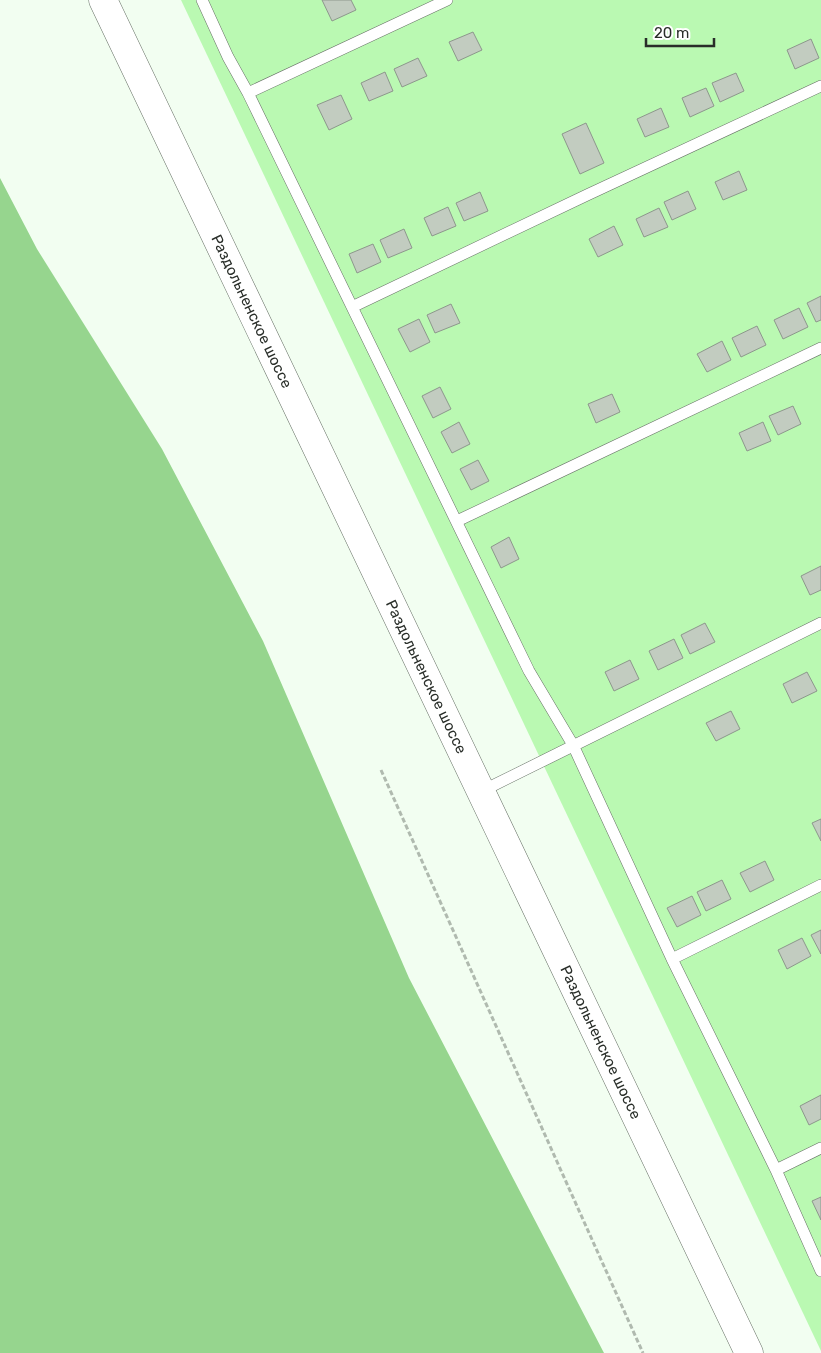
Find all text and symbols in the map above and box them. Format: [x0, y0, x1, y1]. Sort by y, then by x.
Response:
scale bar [646, 15, 714, 47]
text: 20 m [654, 24, 689, 42]
street label: Раздольненское шоссе [207, 232, 296, 391]
street label: Раздольненское шоссе [382, 597, 470, 757]
street label: Раздольненское шоссе [556, 963, 645, 1122]

